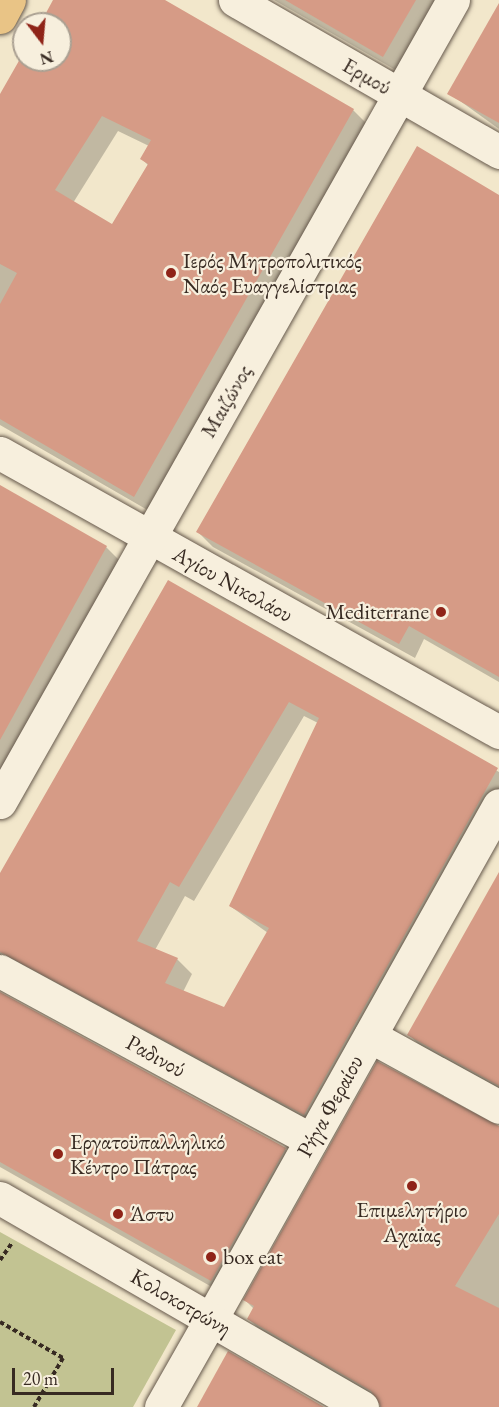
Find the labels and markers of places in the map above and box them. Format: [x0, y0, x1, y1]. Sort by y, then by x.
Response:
place label: Ιερός Μητροπολιτικός Ναός Ευαγγελίστριας [183, 247, 362, 298]
marker: Ιερός Μητροπολιτικός Ναός Ευαγγελίστριας [164, 266, 178, 280]
place label: Mediterrane [326, 599, 429, 625]
marker: Mediterrane [434, 605, 448, 619]
place label: Εργατοϋπαλληλικό Κέντρο Πάτρας [70, 1128, 225, 1180]
marker: Εργατοϋπαλληλικό Κέντρο Πάτρας [51, 1147, 65, 1161]
marker: Επιμελητήριο Αχαΐας [405, 1179, 419, 1193]
place label: Επιμελητήριο Αχαΐας [356, 1196, 468, 1248]
place label: Άστυ [130, 1201, 174, 1227]
marker: Άστυ [111, 1207, 125, 1221]
place label: box eat [223, 1244, 283, 1270]
marker: box eat [204, 1250, 218, 1264]

